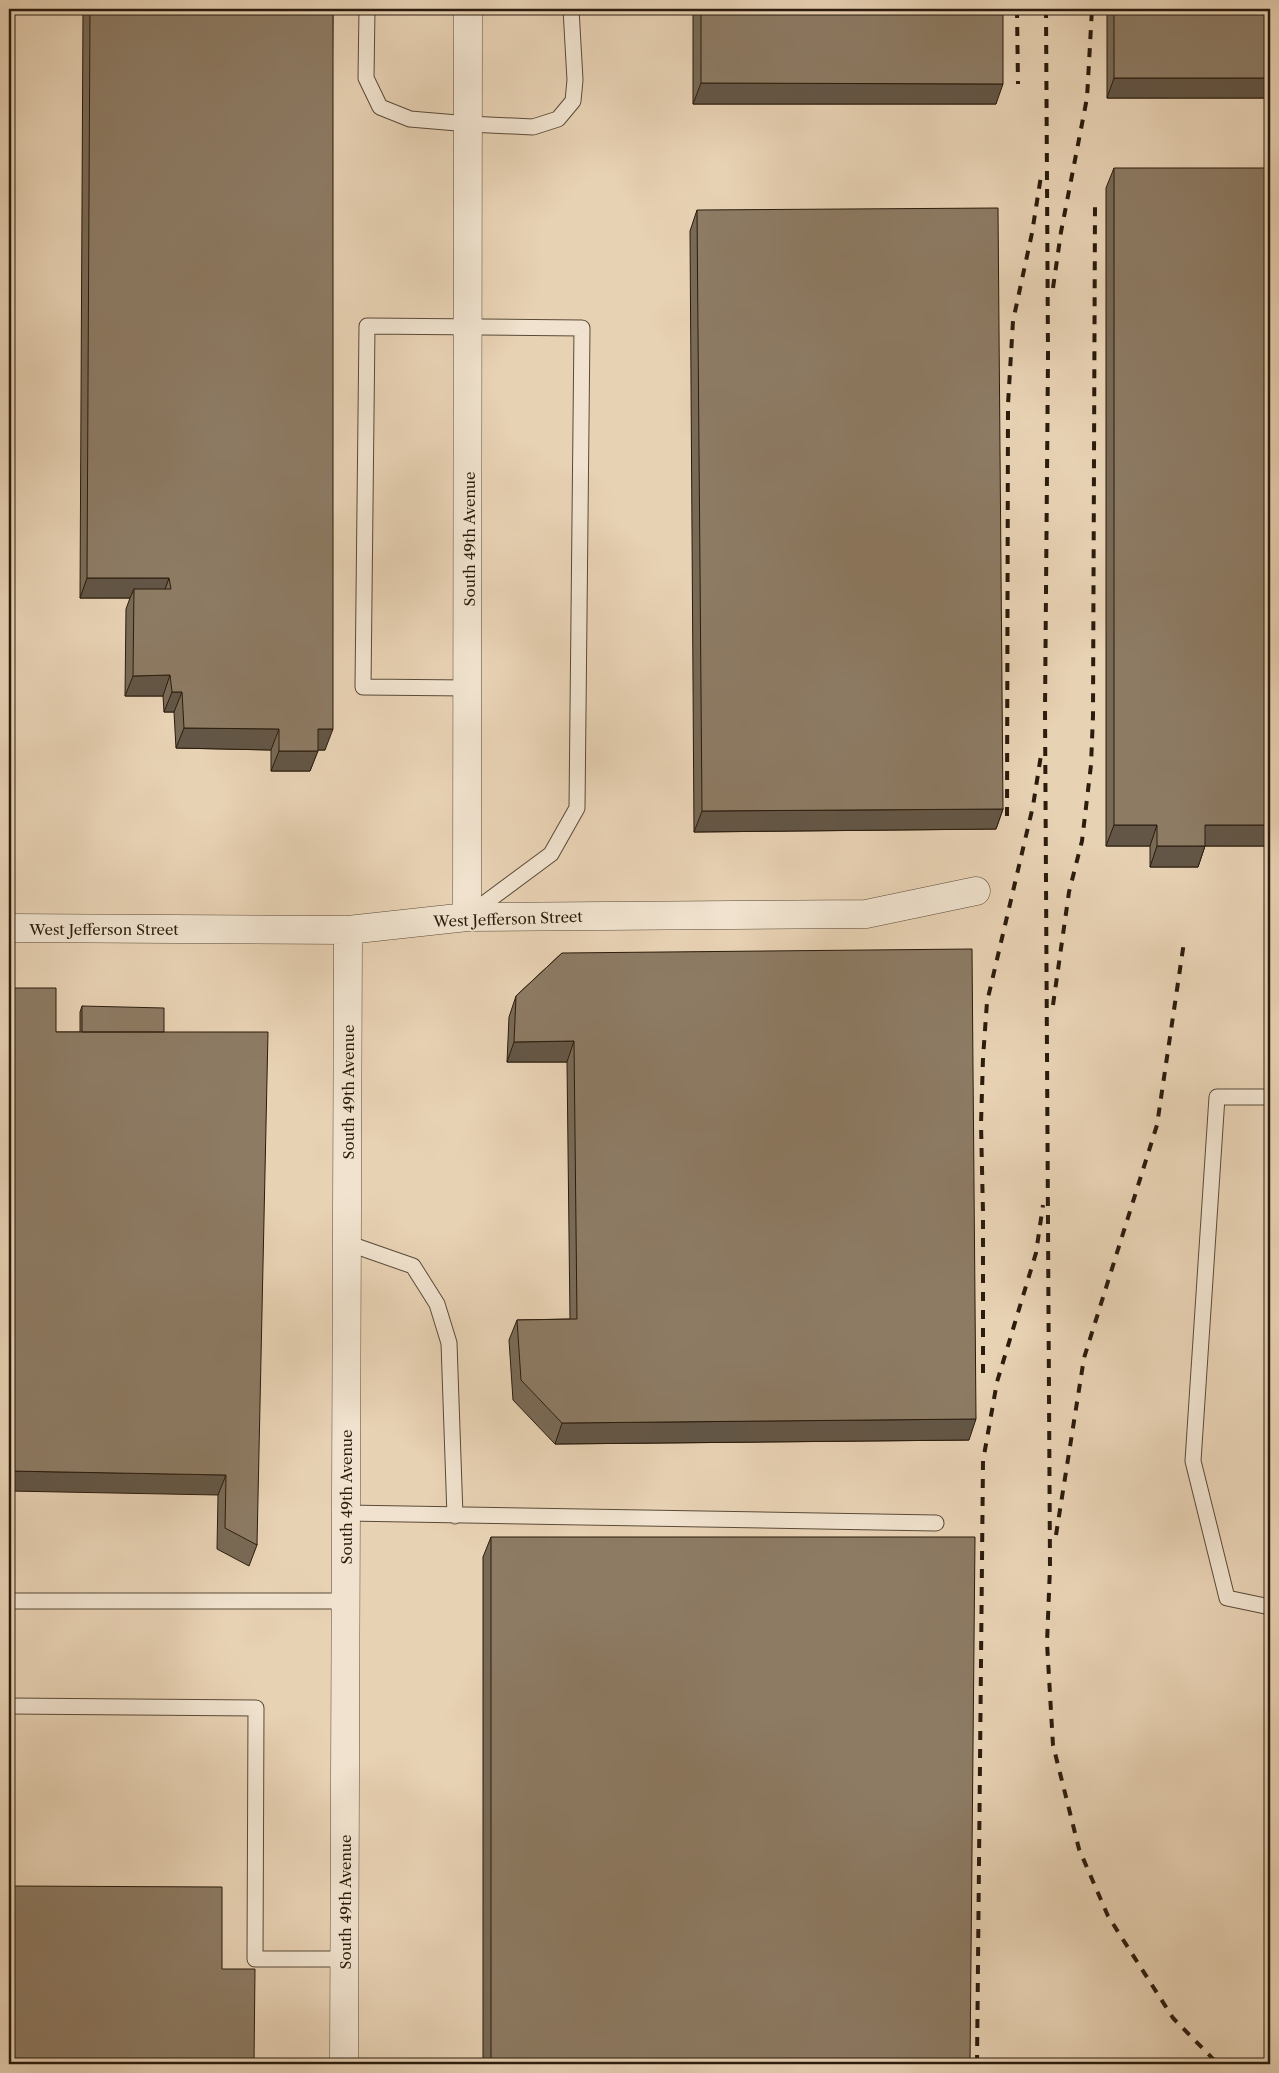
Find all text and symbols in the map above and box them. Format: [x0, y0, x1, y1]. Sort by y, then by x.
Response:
street label: South 49th Avenue [460, 472, 479, 606]
street label: West Jefferson Street [432, 907, 584, 931]
street label: West Jefferson Street [28, 920, 179, 939]
street label: South 49th Avenue [339, 1025, 358, 1159]
street label: South 49th Avenue [337, 1430, 356, 1564]
street label: South 49th Avenue [336, 1835, 355, 1969]

